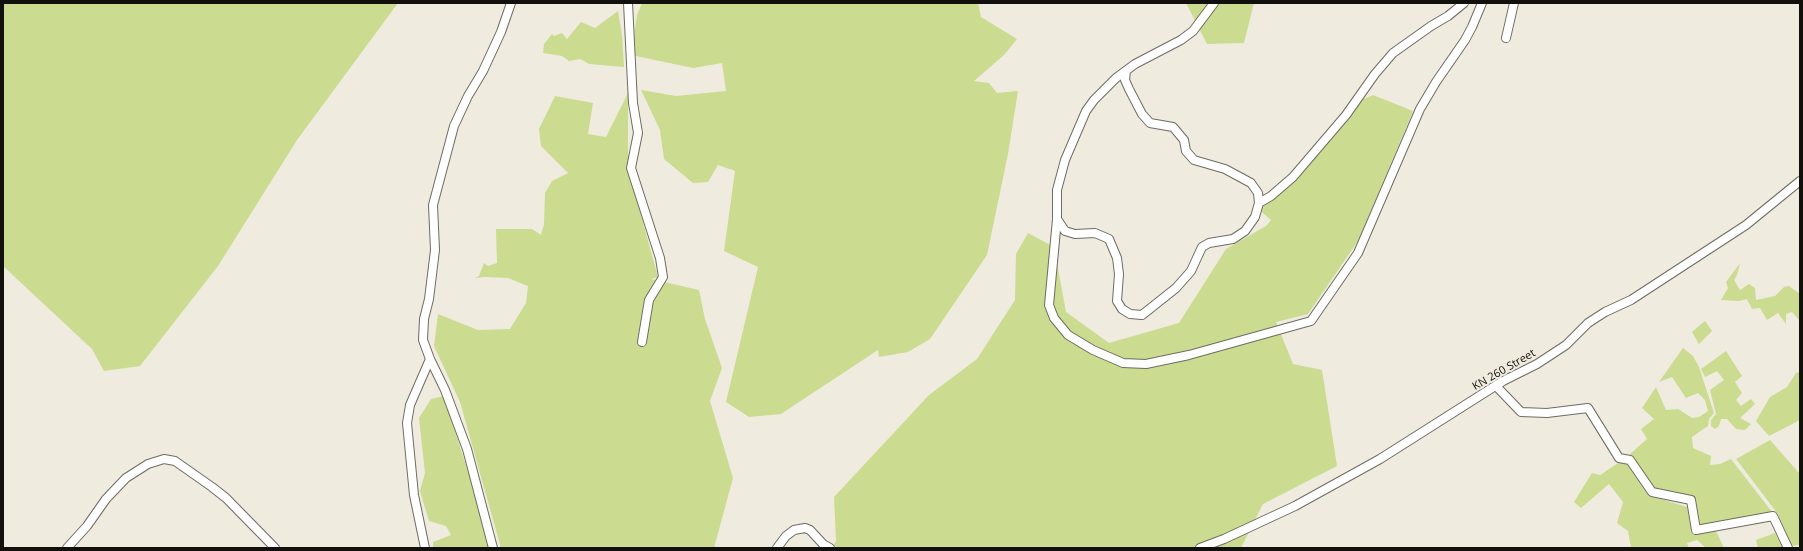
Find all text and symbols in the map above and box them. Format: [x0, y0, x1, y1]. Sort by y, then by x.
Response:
street label: KN 260 Street [1470, 347, 1538, 393]

